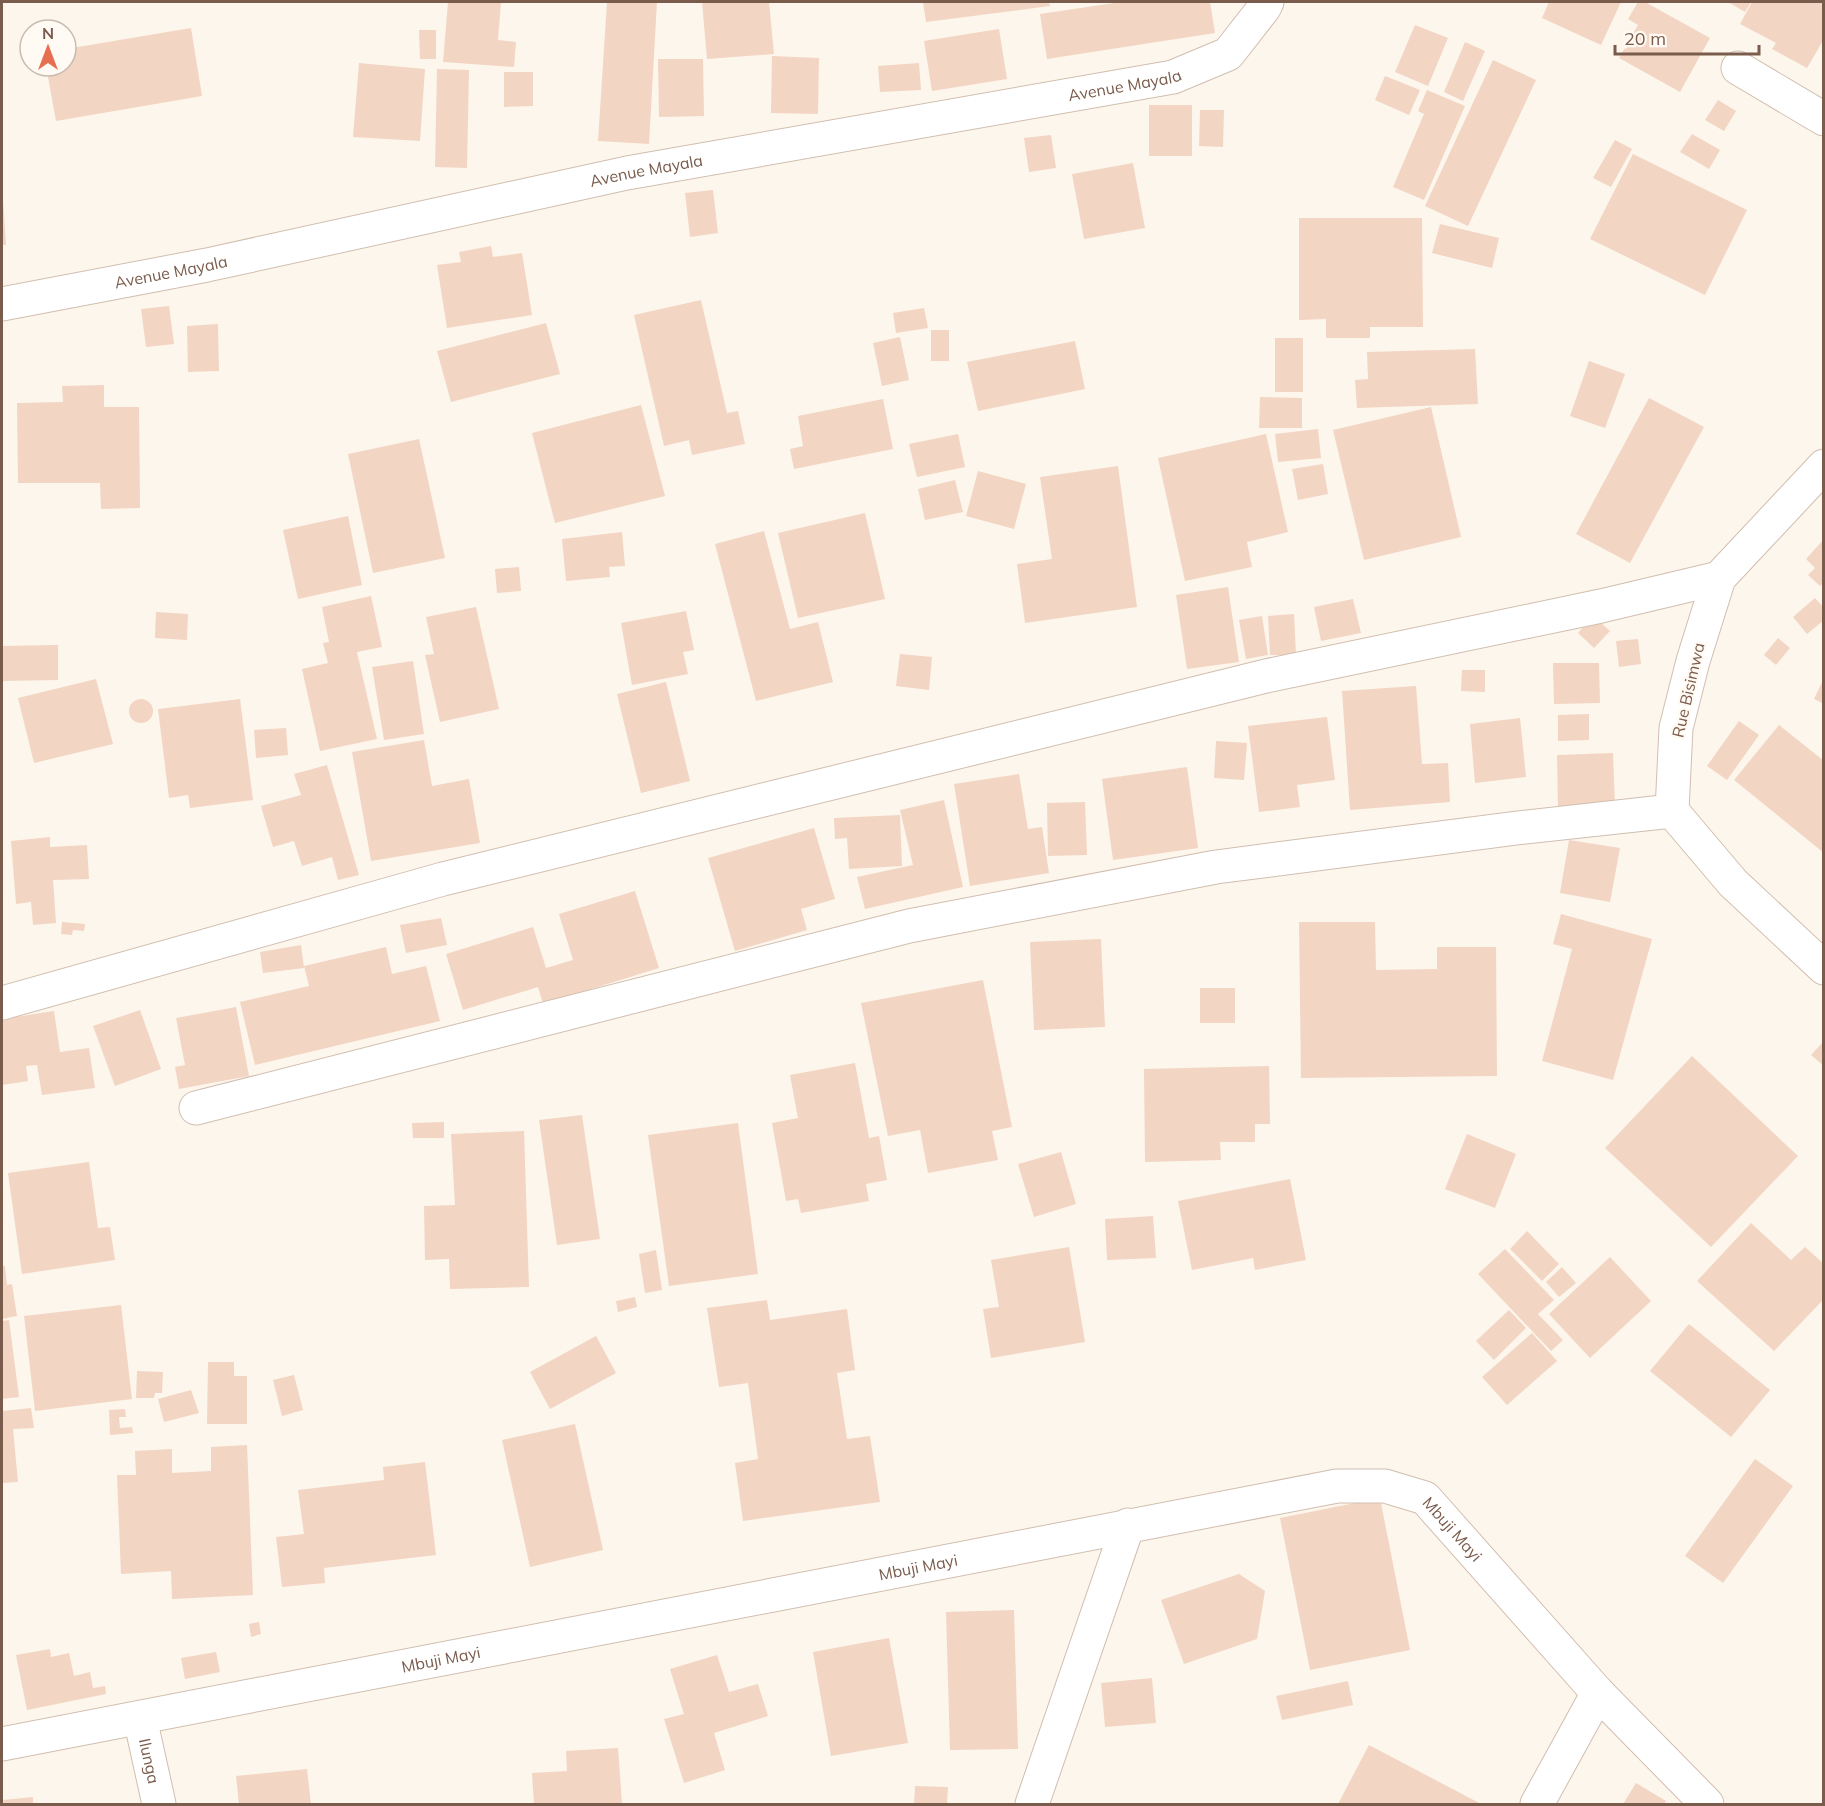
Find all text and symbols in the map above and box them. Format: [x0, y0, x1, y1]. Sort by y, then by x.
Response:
north arrow [18, 18, 78, 78]
scale bar [1615, 18, 1759, 56]
text: N [42, 23, 54, 43]
text: 20 m [1624, 27, 1666, 50]
street label: Avenue Mayala [1067, 65, 1185, 105]
street label: Avenue Mayala [588, 150, 704, 191]
street label: Avenue Mayala [113, 251, 229, 292]
street label: Rue Bisimwa [1667, 641, 1709, 739]
street label: Mbuji Mayi [1419, 1493, 1487, 1566]
street label: Mbuji Mayi [877, 1550, 959, 1584]
street label: Mbuji Mayi [400, 1642, 482, 1677]
street label: Ilunga [135, 1736, 164, 1786]

